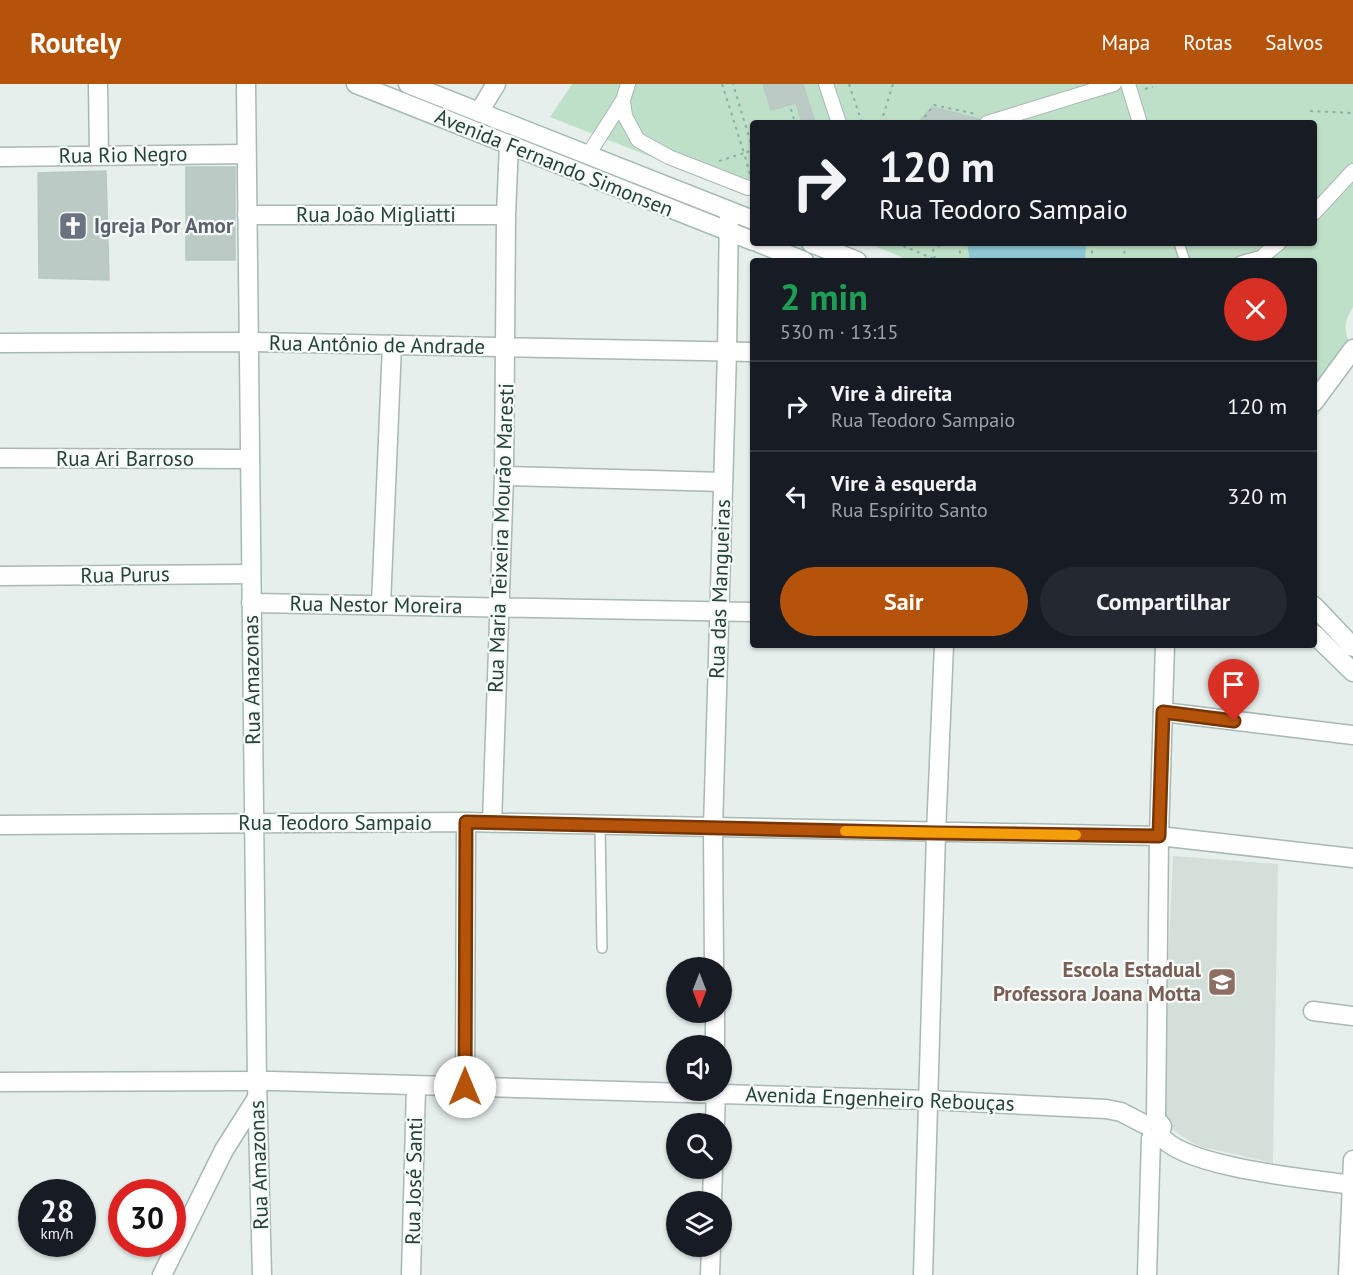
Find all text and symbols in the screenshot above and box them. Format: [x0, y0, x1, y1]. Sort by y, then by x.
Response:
text: Routely [30, 24, 121, 61]
text: Mapa [1101, 29, 1150, 56]
text: Rotas [1183, 29, 1232, 56]
text: Salvos [1265, 29, 1323, 56]
street label: Avenida Fernando Simonsen [431, 102, 677, 223]
text: 120 m [879, 139, 995, 194]
street label: Rua Rio Negro [58, 140, 188, 169]
icon: right [780, 144, 858, 222]
text: Rua Teodoro Sampaio [879, 192, 1128, 226]
street label: Rua João Migliatti [296, 201, 456, 228]
church icon: Igreja Por Amor [57, 210, 89, 242]
place label: Igreja Por Amor [94, 212, 234, 239]
text: 2 min [780, 273, 868, 320]
button: close [1224, 278, 1287, 341]
text: 530 m · 13:15 [780, 319, 898, 345]
street label: Rua Antônio de Andrade [269, 329, 485, 360]
text: Vire à direita [831, 379, 952, 407]
street label: Rua Maria Teixeira Mourão Maresti [482, 383, 519, 693]
icon: right [780, 390, 813, 423]
text: 120 m [1227, 392, 1287, 420]
text: Rua Teodoro Sampaio [831, 407, 1015, 433]
street label: Rua Ari Barroso [56, 445, 194, 472]
text: Vire à esquerda [831, 469, 977, 497]
icon: left [780, 480, 813, 513]
text: 320 m [1227, 482, 1287, 510]
text: Rua Espírito Santo [831, 497, 988, 523]
street label: Rua das Mangueiras [703, 499, 736, 679]
street label: Rua Purus [80, 560, 170, 589]
button: Sair [780, 567, 1028, 636]
button: Compartilhar [1040, 567, 1287, 636]
street label: Rua Nestor Moreira [289, 589, 463, 620]
street label: Rua Amazonas [237, 615, 266, 745]
pin [1208, 659, 1259, 721]
icon: arrive [1217, 668, 1250, 701]
street label: Rua Teodoro Sampaio [238, 809, 432, 836]
place label: Escola Estadual Professora Joana Motta [993, 956, 1202, 1007]
north arrow [666, 957, 732, 1023]
map controls [666, 957, 732, 1257]
school or university icon: Escola Estadual Professora Joana Motta [1206, 966, 1238, 998]
button: sound [666, 1035, 732, 1101]
position arrow [433, 1055, 497, 1119]
street label: Avenida Engenheiro Rebouças [745, 1080, 1015, 1117]
street label: Rua Amazonas [243, 1100, 274, 1230]
button: search [666, 1113, 732, 1179]
street label: Rua José Santi [399, 1117, 428, 1245]
speed limit sign: 30 [108, 1179, 186, 1257]
text: 28 [40, 1191, 74, 1230]
button: layers [666, 1191, 732, 1257]
text: km/h [41, 1224, 73, 1243]

